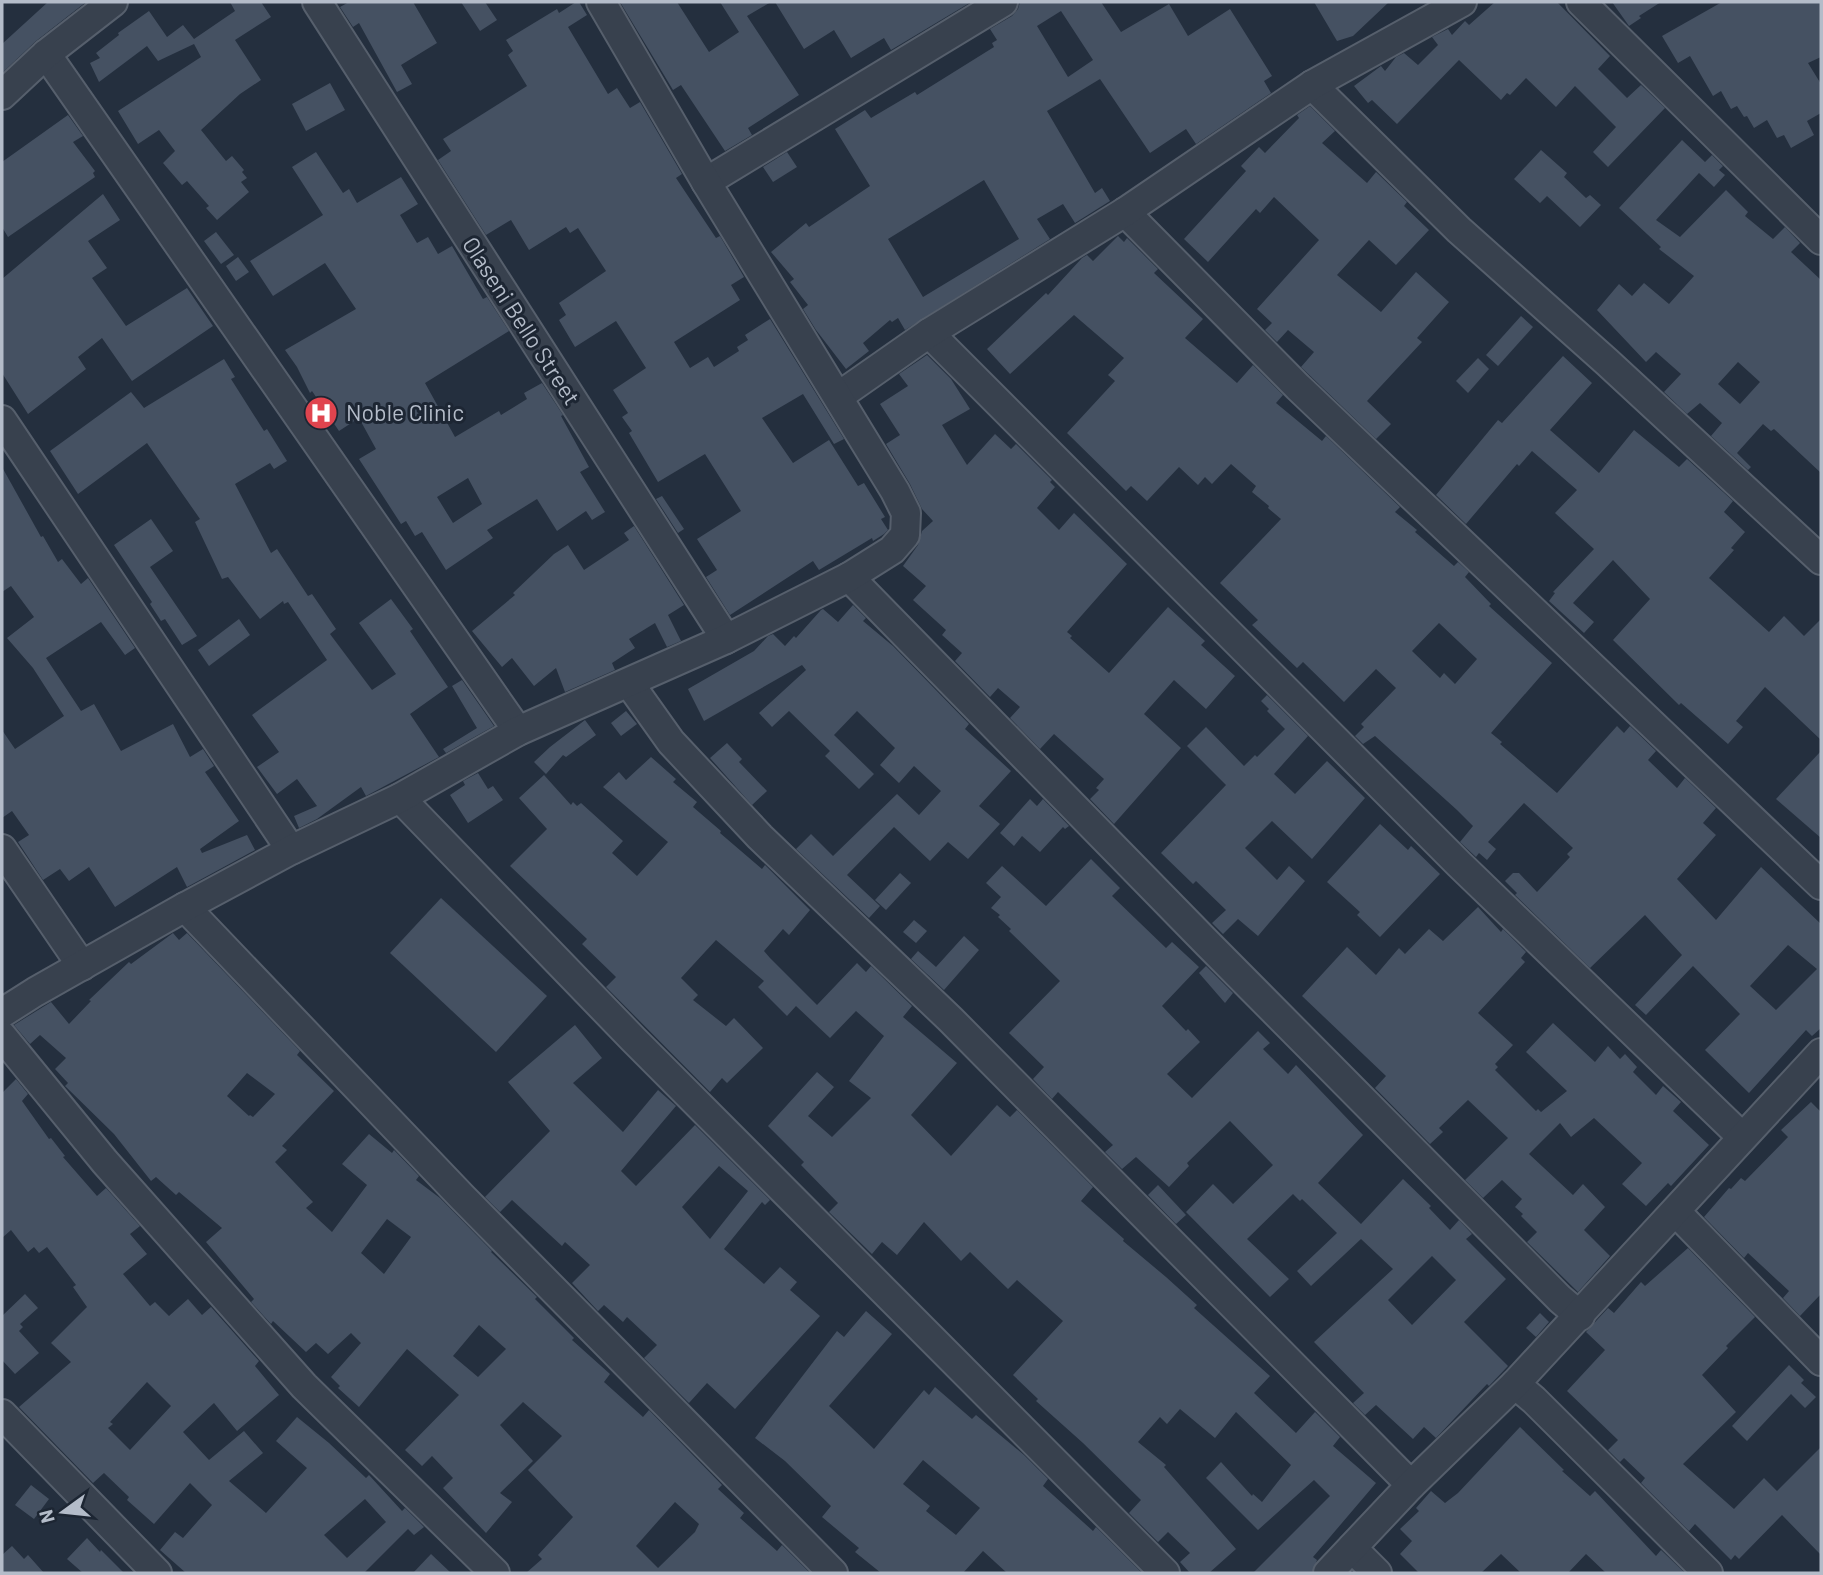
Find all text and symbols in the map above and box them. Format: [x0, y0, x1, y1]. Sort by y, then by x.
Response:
street label: Olaseni Bello Street [457, 231, 587, 410]
hospital icon: Noble Clinic [302, 394, 340, 432]
place label: Noble Clinic [346, 398, 464, 426]
north arrow [28, 1477, 98, 1547]
text: N [33, 1507, 59, 1526]

